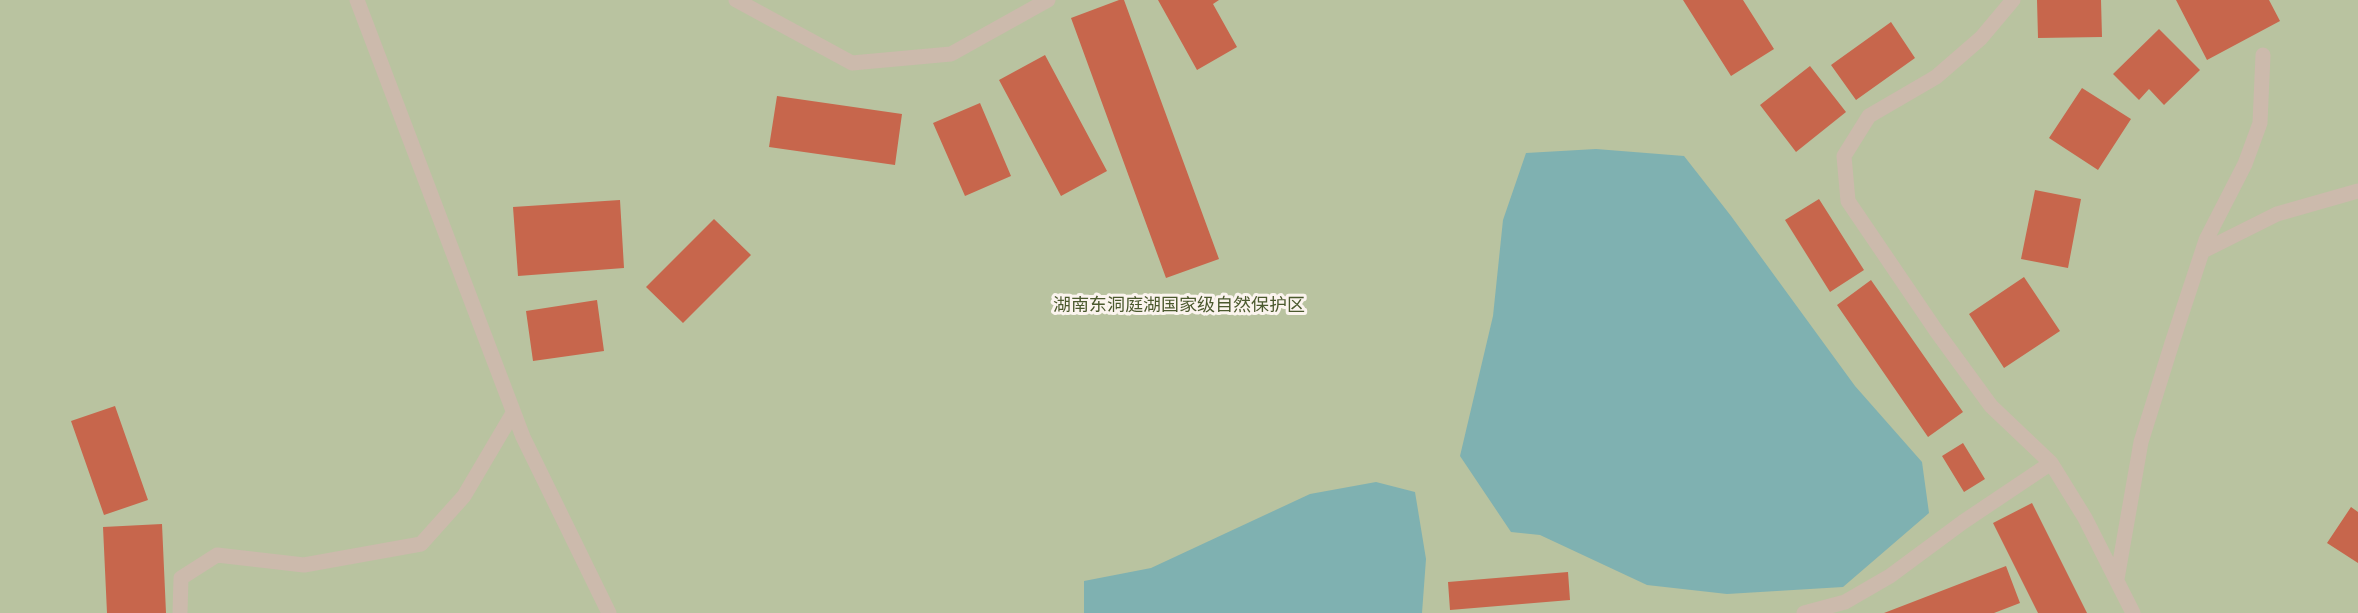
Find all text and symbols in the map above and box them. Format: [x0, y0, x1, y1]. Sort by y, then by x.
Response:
park label: 湖南东洞庭湖国家级自然保护区 [1053, 295, 1305, 317]

